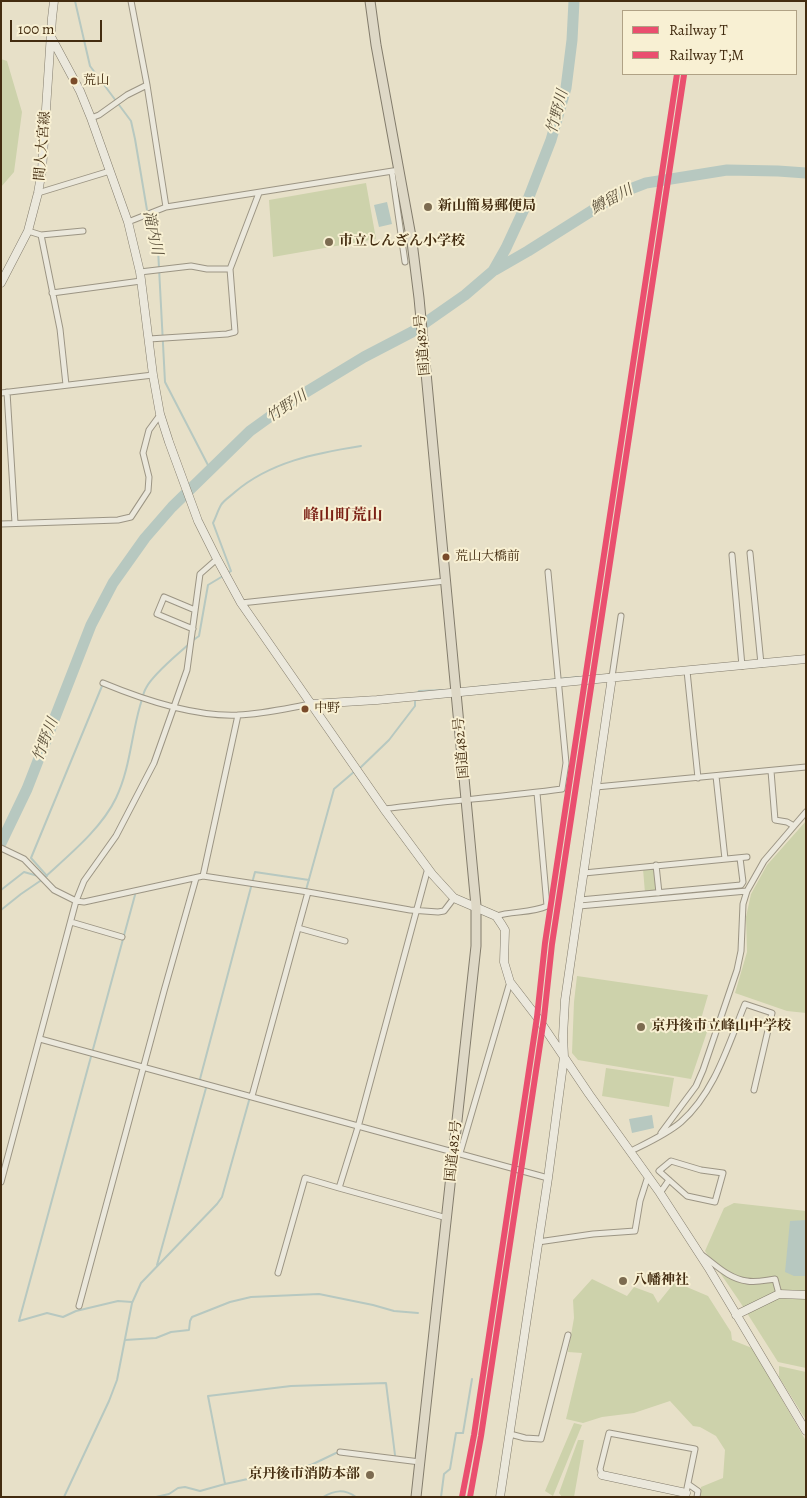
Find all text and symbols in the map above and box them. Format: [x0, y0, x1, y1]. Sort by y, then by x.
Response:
scale bar [12, 10, 105, 42]
legend [622, 10, 797, 75]
text: 100 m [18, 19, 55, 39]
text: Railway T [669, 20, 728, 40]
text: Railway T;M [669, 45, 744, 65]
place label: 荒山 [83, 73, 109, 89]
marker: 荒山 [69, 76, 79, 86]
water label: 竹野川 [543, 88, 573, 136]
street label: 間人大宮線 [32, 110, 54, 182]
water label: 鱒留川 [588, 181, 636, 219]
place label: 新山簡易郵便局 [438, 199, 536, 215]
marker: 新山簡易郵便局 [422, 201, 434, 213]
water label: 滝内川 [139, 209, 165, 257]
place label: 市立しんざん小学校 [339, 234, 465, 250]
marker: 市立しんざん小学校 [323, 236, 335, 248]
street label: 国道482号 [412, 313, 434, 377]
water label: 竹野川 [263, 387, 311, 427]
district label: 峰山町荒山 [303, 506, 383, 526]
place label: 荒山大橋前 [455, 549, 520, 565]
marker: 荒山大橋前 [441, 552, 451, 562]
place label: 中野 [314, 701, 340, 717]
marker: 中野 [300, 704, 310, 714]
water label: 竹野川 [30, 716, 62, 764]
street label: 国道482号 [451, 716, 473, 780]
place label: 京丹後市立峰山中学校 [651, 1019, 791, 1035]
marker: 京丹後市立峰山中学校 [635, 1021, 647, 1033]
street label: 国道482号 [442, 1119, 466, 1183]
place label: 八幡神社 [633, 1273, 689, 1289]
marker: 八幡神社 [617, 1275, 629, 1287]
place label: 京丹後市消防本部 [248, 1467, 360, 1483]
marker: 京丹後市消防本部 [364, 1469, 376, 1481]

